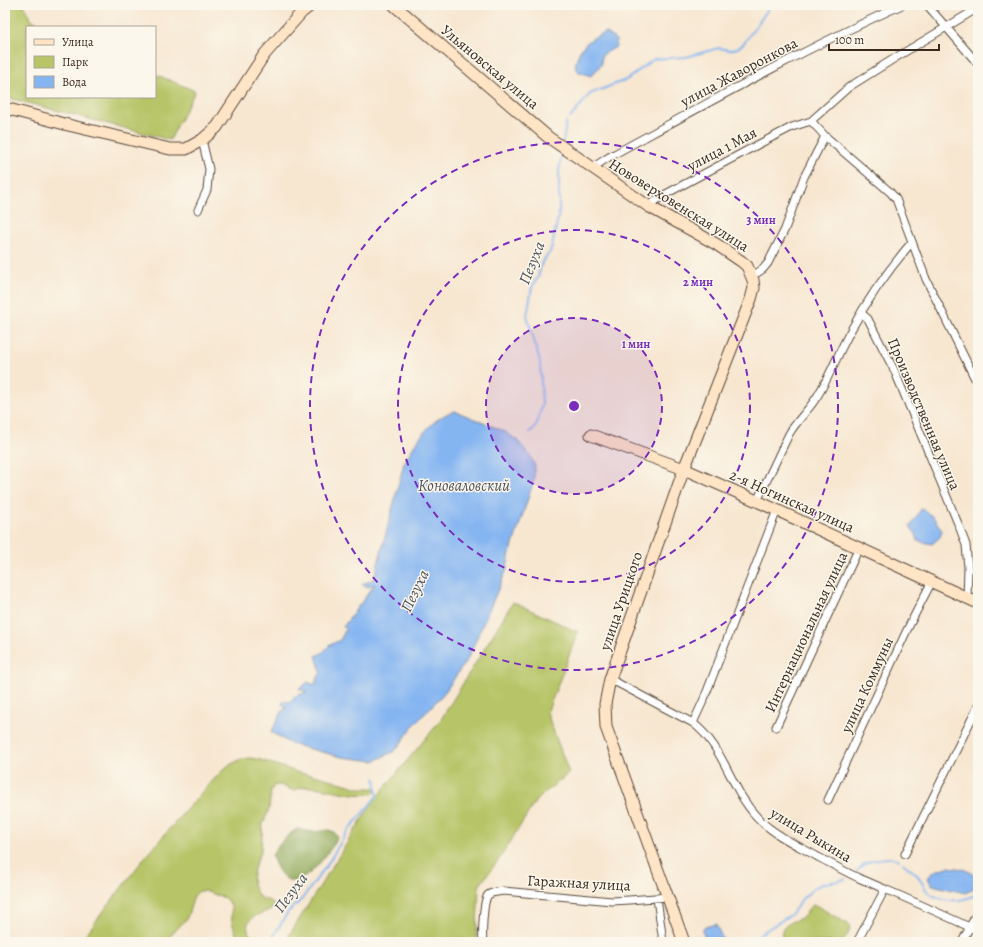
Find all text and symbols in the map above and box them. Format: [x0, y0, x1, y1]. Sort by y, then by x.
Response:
street label: Ульяновская улица [437, 20, 543, 114]
legend [26, 26, 156, 98]
scale bar [829, 26, 939, 52]
text: 100 m [835, 32, 864, 48]
street label: улица Жаворонкова [676, 33, 801, 112]
text: Улица [62, 34, 94, 50]
text: Парк [62, 54, 88, 70]
text: Вода [62, 74, 87, 90]
street label: улица 1 Мая [683, 122, 760, 176]
street label: Нововерховенская улица [605, 154, 753, 256]
text: 3 мин [746, 212, 776, 228]
water label: Пезуха [513, 238, 551, 288]
text: 2 мин [683, 274, 713, 290]
street label: Производственная улица [883, 335, 965, 493]
text: 1 мин [622, 336, 650, 352]
centre of rings [567, 399, 581, 413]
street label: 2-я Ногинская улица [726, 465, 858, 538]
water label: Коноваловский [418, 475, 510, 497]
street label: Интернациональная улица [760, 548, 852, 716]
street label: улица Урицкого [594, 549, 647, 654]
water label: Пезуха [395, 566, 435, 616]
street label: улица Коммуны [836, 634, 898, 737]
street label: улица Рыкина [766, 802, 855, 867]
water label: Пезуха [269, 869, 313, 917]
street label: Гаражная улица [527, 870, 631, 896]

